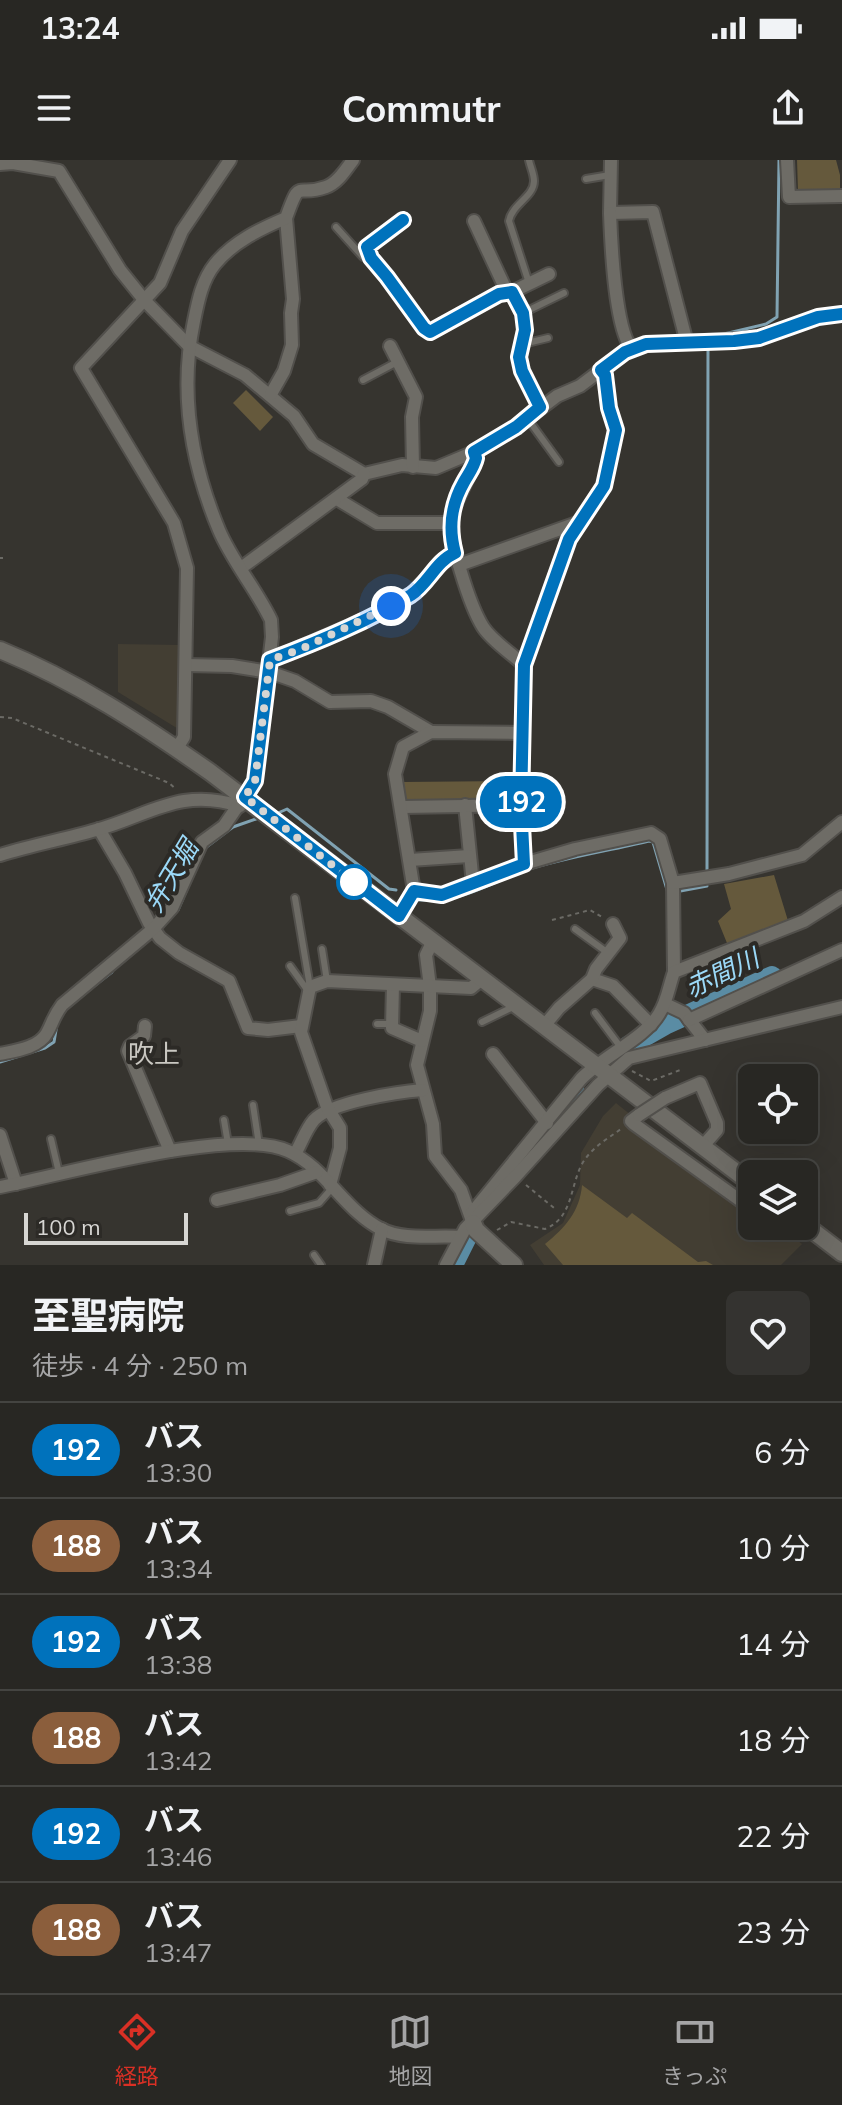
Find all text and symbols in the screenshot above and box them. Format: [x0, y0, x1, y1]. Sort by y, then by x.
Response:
text: 13:24 [40, 9, 119, 47]
icon: menu [32, 86, 76, 130]
text: Commutr [342, 86, 500, 131]
icon: share [766, 86, 810, 130]
your location [371, 586, 411, 626]
line badge: 192 [475, 776, 567, 828]
text: 192 [496, 784, 546, 819]
water label: 弁天堀 [136, 830, 207, 918]
unlabelled marker [337, 865, 371, 899]
water label: 赤間川 [679, 940, 767, 1004]
district label: 吹上 [128, 1037, 180, 1070]
map controls [738, 1064, 818, 1240]
button: locate [738, 1064, 818, 1144]
button: layers [738, 1160, 818, 1240]
scale bar [24, 1209, 188, 1245]
text: 100 m [36, 1213, 101, 1241]
text: 至聖病院 [32, 1291, 184, 1339]
button: heart [726, 1291, 810, 1375]
text: 徒歩 · 4 分 · 250 m [32, 1349, 248, 1382]
text: バス [144, 1417, 204, 1455]
text: 192 [51, 1432, 101, 1467]
text: 6 分 [754, 1433, 810, 1471]
text: 13:30 [144, 1456, 212, 1489]
text: バス [144, 1513, 204, 1551]
text: 188 [51, 1528, 101, 1563]
text: 10 分 [736, 1529, 810, 1567]
text: 13:34 [144, 1552, 212, 1585]
text: バス [144, 1609, 204, 1647]
text: 192 [51, 1624, 101, 1659]
text: 14 分 [736, 1625, 810, 1663]
text: 13:38 [144, 1648, 212, 1681]
text: バス [144, 1705, 204, 1743]
text: 188 [51, 1720, 101, 1755]
text: 18 分 [736, 1721, 810, 1759]
text: 13:42 [144, 1744, 212, 1777]
text: バス [144, 1801, 204, 1839]
text: 192 [51, 1816, 101, 1851]
text: 22 分 [736, 1817, 810, 1855]
text: 13:46 [144, 1840, 212, 1873]
text: バス [144, 1897, 204, 1935]
text: 188 [51, 1912, 101, 1947]
text: 23 分 [736, 1913, 810, 1951]
text: 13:47 [144, 1936, 212, 1969]
tab: 経路 [115, 2010, 159, 2090]
tab: 地図 [388, 2010, 432, 2090]
tab: きっぷ [662, 2010, 727, 2090]

